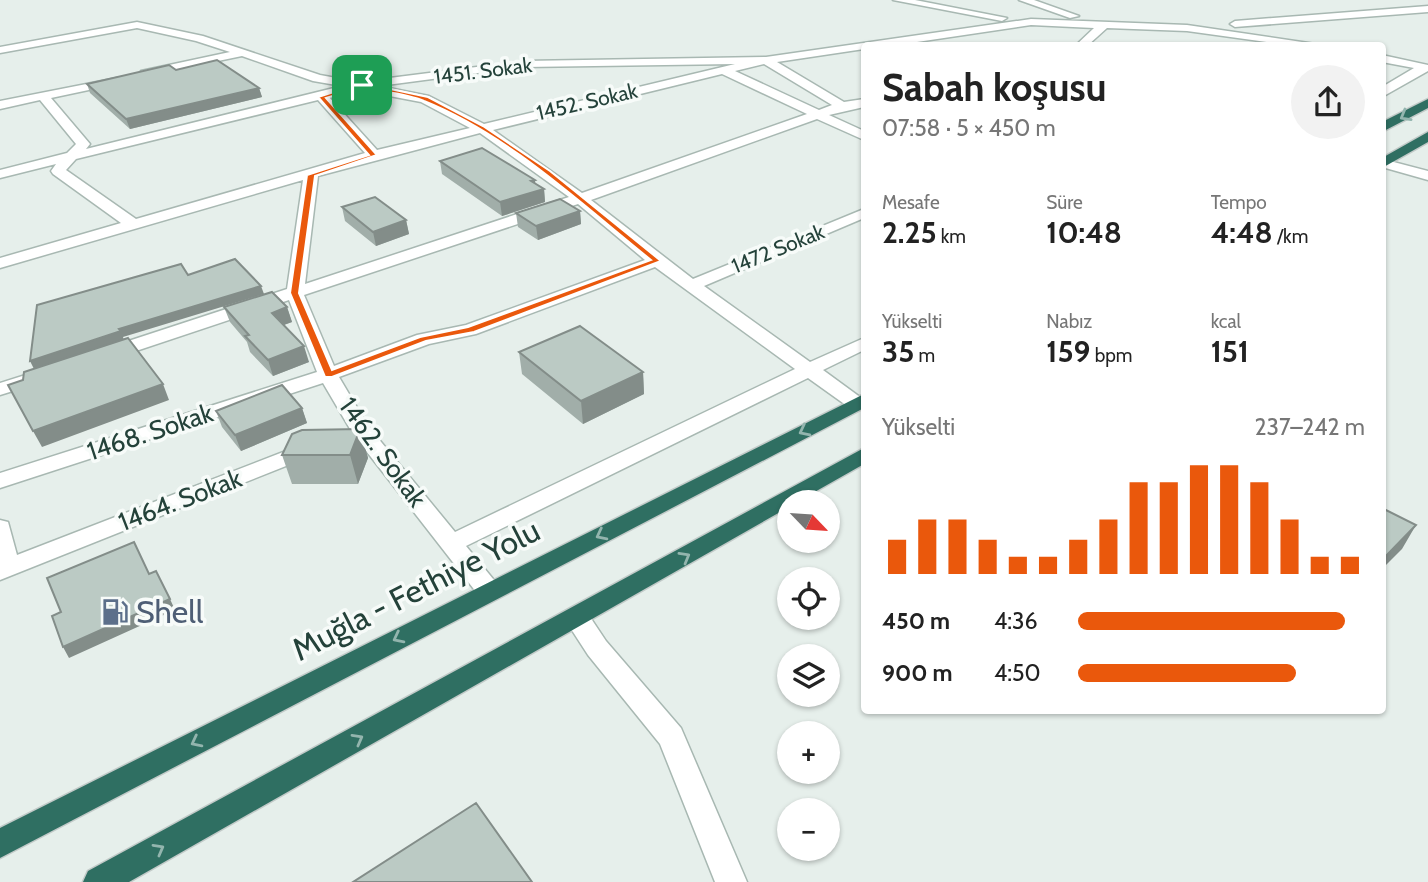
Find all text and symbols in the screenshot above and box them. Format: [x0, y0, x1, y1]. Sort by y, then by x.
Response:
street label: 1451. Sokak [432, 52, 534, 89]
pin [332, 55, 392, 115]
text: Sabah koşusu [882, 64, 1106, 111]
button: share [1291, 65, 1365, 139]
icon: arrive [343, 66, 381, 104]
street label: 1452. Sokak [534, 78, 640, 125]
one-way arrow [1400, 107, 1413, 120]
text: 07:58 · 5 × 450 m [882, 114, 1056, 142]
text: Mesafe [882, 191, 940, 214]
text: Süre [1046, 191, 1083, 214]
text: Tempo [1211, 191, 1267, 214]
text: 2.25 [882, 214, 937, 251]
text: 10:48 [1046, 214, 1122, 251]
text: 4:48 [1211, 214, 1273, 251]
street label: 1472 Sokak [728, 218, 828, 278]
text: km [937, 225, 966, 248]
text: /km [1273, 225, 1308, 248]
text: Yükselti [882, 310, 942, 333]
text: Nabız [1046, 310, 1092, 333]
text: kcal [1211, 310, 1241, 333]
text: 35 [882, 333, 914, 370]
text: 159 [1046, 333, 1090, 370]
text: 151 [1211, 333, 1249, 370]
text: m [914, 344, 935, 367]
text: bpm [1090, 344, 1132, 367]
street label: 1462. Sokak [332, 391, 434, 514]
street label: 1468. Sokak [83, 397, 217, 467]
text: Yükselti [882, 413, 955, 441]
text: 237–242 m [1254, 413, 1365, 441]
one-way arrow [799, 423, 811, 436]
street label: 1464. Sokak [114, 462, 246, 538]
north arrow [777, 490, 840, 553]
map controls [777, 490, 840, 861]
street label: Muğla - Fethiye Yolu [285, 510, 546, 669]
one-way arrow [596, 526, 608, 540]
one-way arrow [678, 552, 691, 565]
button: locate [777, 567, 840, 630]
place label: Shell [136, 592, 204, 631]
fuel station icon: Shell [100, 597, 130, 627]
text: 450 m [882, 607, 950, 635]
text: 4:36 [994, 607, 1038, 635]
one-way arrow [393, 629, 405, 643]
button: layers [777, 644, 840, 707]
text: 900 m [882, 659, 953, 687]
text: 4:50 [994, 659, 1041, 687]
button: + [777, 721, 840, 784]
one-way arrow [191, 734, 203, 748]
one-way arrow [351, 734, 363, 747]
button: − [777, 798, 840, 861]
one-way arrow [152, 844, 164, 857]

